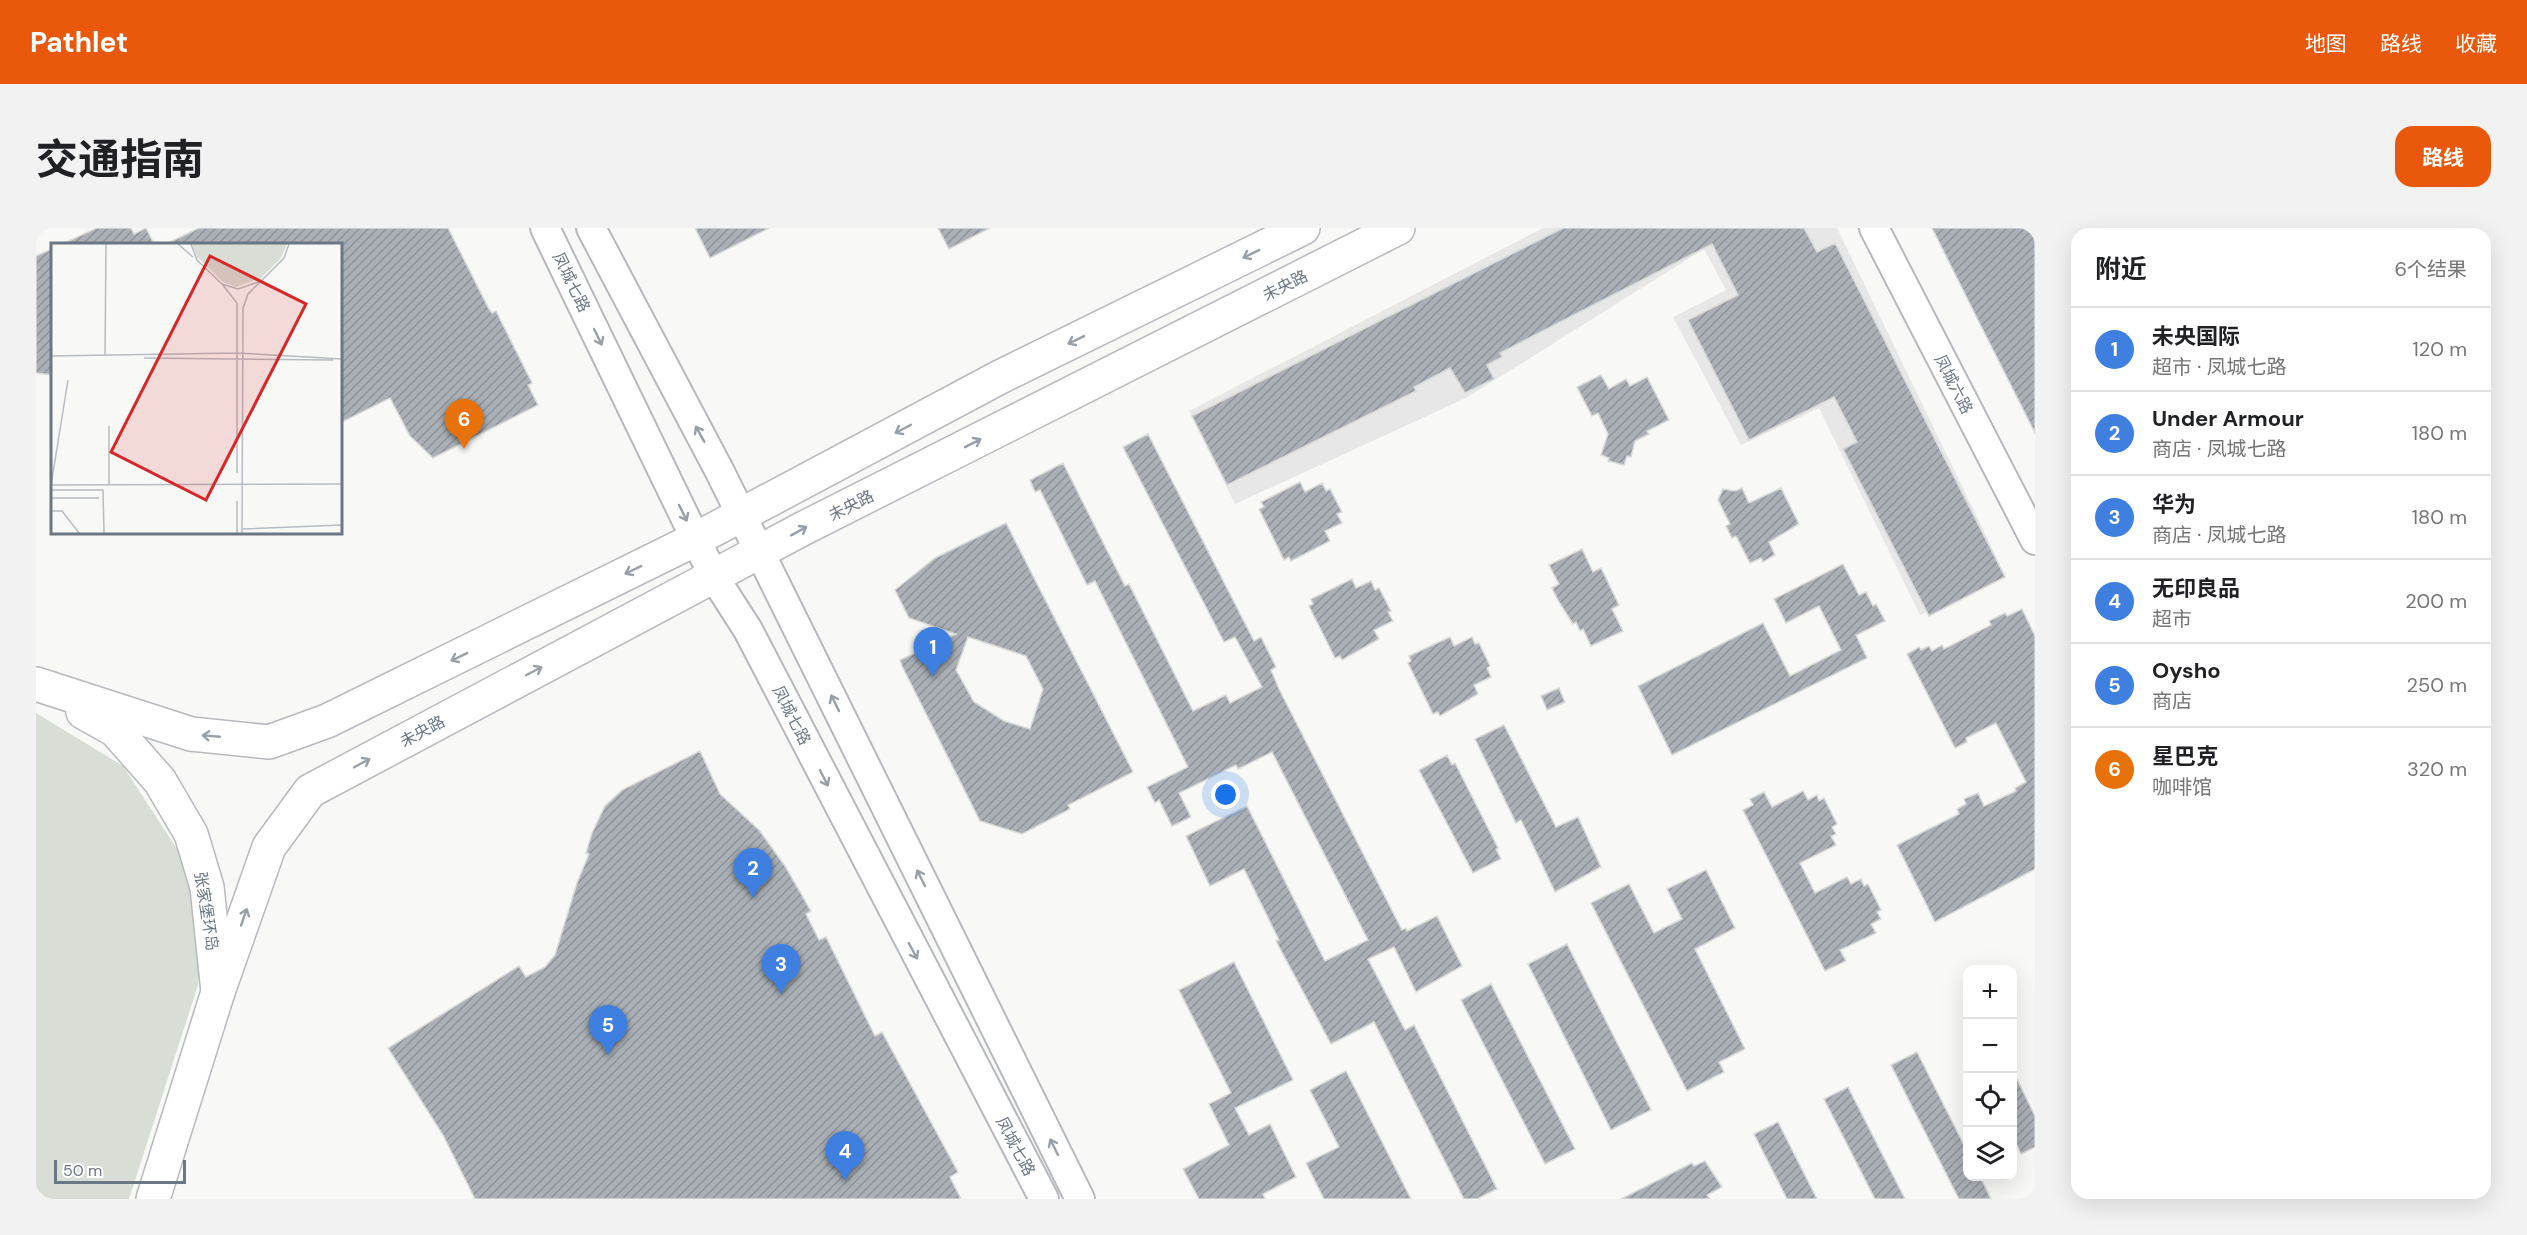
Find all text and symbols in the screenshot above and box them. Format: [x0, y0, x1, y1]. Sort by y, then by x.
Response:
text: Pathlet [30, 24, 128, 61]
text: 地图 [2305, 30, 2347, 58]
text: 路线 [2380, 30, 2422, 58]
text: 收藏 [2455, 30, 2497, 58]
button: 路线 [2395, 126, 2491, 187]
text: 交通指南 [36, 132, 204, 187]
inset map [51, 243, 342, 534]
one-way arrow [1242, 248, 1260, 260]
street label: 凤城七路 [548, 249, 595, 316]
text: 附近 [2095, 252, 2147, 286]
text: 6个结果 [2394, 256, 2467, 282]
street label: 未央路 [1259, 265, 1311, 306]
text: 未央国际 [2152, 322, 2240, 351]
one-way arrow [593, 328, 605, 346]
one-way arrow [1067, 334, 1085, 346]
text: 1 [2111, 336, 2118, 362]
text: 120 m [2413, 336, 2467, 362]
street label: 凤城六路 [1930, 351, 1977, 418]
text: 超市 · 凤城七路 [2152, 354, 2287, 380]
pin: 6 [444, 400, 484, 449]
text: Under Armour [2152, 404, 2304, 433]
text: 2 [2109, 420, 2120, 446]
text: 180 m [2412, 420, 2467, 446]
one-way arrow [894, 424, 912, 435]
one-way arrow [694, 426, 705, 444]
text: 商店 · 凤城七路 [2152, 436, 2287, 462]
one-way arrow [964, 437, 982, 449]
street label: 未央路 [825, 485, 877, 526]
text: 华为 [2152, 490, 2196, 519]
one-way arrow [678, 503, 690, 521]
text: 3 [2108, 504, 2121, 530]
text: 180 m [2412, 504, 2467, 530]
text: 商店 · 凤城七路 [2152, 522, 2287, 548]
one-way arrow [790, 525, 807, 537]
one-way arrow [625, 565, 643, 577]
text: 无印良品 [2152, 574, 2240, 603]
text: 4 [2108, 588, 2121, 614]
text: 200 m [2405, 588, 2467, 614]
text: 超市 [2152, 606, 2192, 632]
pin: 1 [914, 628, 952, 677]
one-way arrow [450, 652, 468, 663]
text: Oysho [2152, 656, 2221, 685]
one-way arrow [525, 665, 542, 677]
text: 5 [2108, 672, 2121, 698]
text: 250 m [2406, 672, 2467, 698]
street label: 凤城七路 [768, 682, 815, 749]
text: 商店 [2152, 688, 2192, 714]
one-way arrow [828, 694, 840, 712]
street label: 未央路 [396, 711, 448, 752]
one-way arrow [202, 730, 221, 741]
text: 星巴克 [2152, 742, 2218, 771]
text: 6 [2108, 756, 2121, 782]
text: 320 m [2407, 756, 2467, 782]
one-way arrow [353, 757, 370, 769]
one-way arrow [819, 768, 830, 786]
text: 咖啡馆 [2152, 774, 2212, 800]
your location [1211, 780, 1240, 809]
pin: 2 [734, 848, 772, 898]
one-way arrow [915, 869, 926, 887]
street label: 张家堡环岛 [190, 870, 223, 952]
one-way arrow [240, 908, 251, 927]
one-way arrow [908, 942, 920, 960]
pin: 3 [762, 944, 800, 994]
map controls [1963, 965, 2017, 1181]
button: + [1963, 965, 2017, 1019]
pin: 5 [588, 1006, 628, 1055]
button: − [1963, 1019, 2017, 1073]
button: locate [1963, 1073, 2017, 1127]
street label: 凤城七路 [991, 1113, 1040, 1179]
button: layers [1963, 1127, 2017, 1181]
pin: 4 [826, 1132, 864, 1181]
one-way arrow [1047, 1138, 1059, 1156]
scale bar [54, 1157, 186, 1184]
text: 50 m [63, 1160, 102, 1181]

